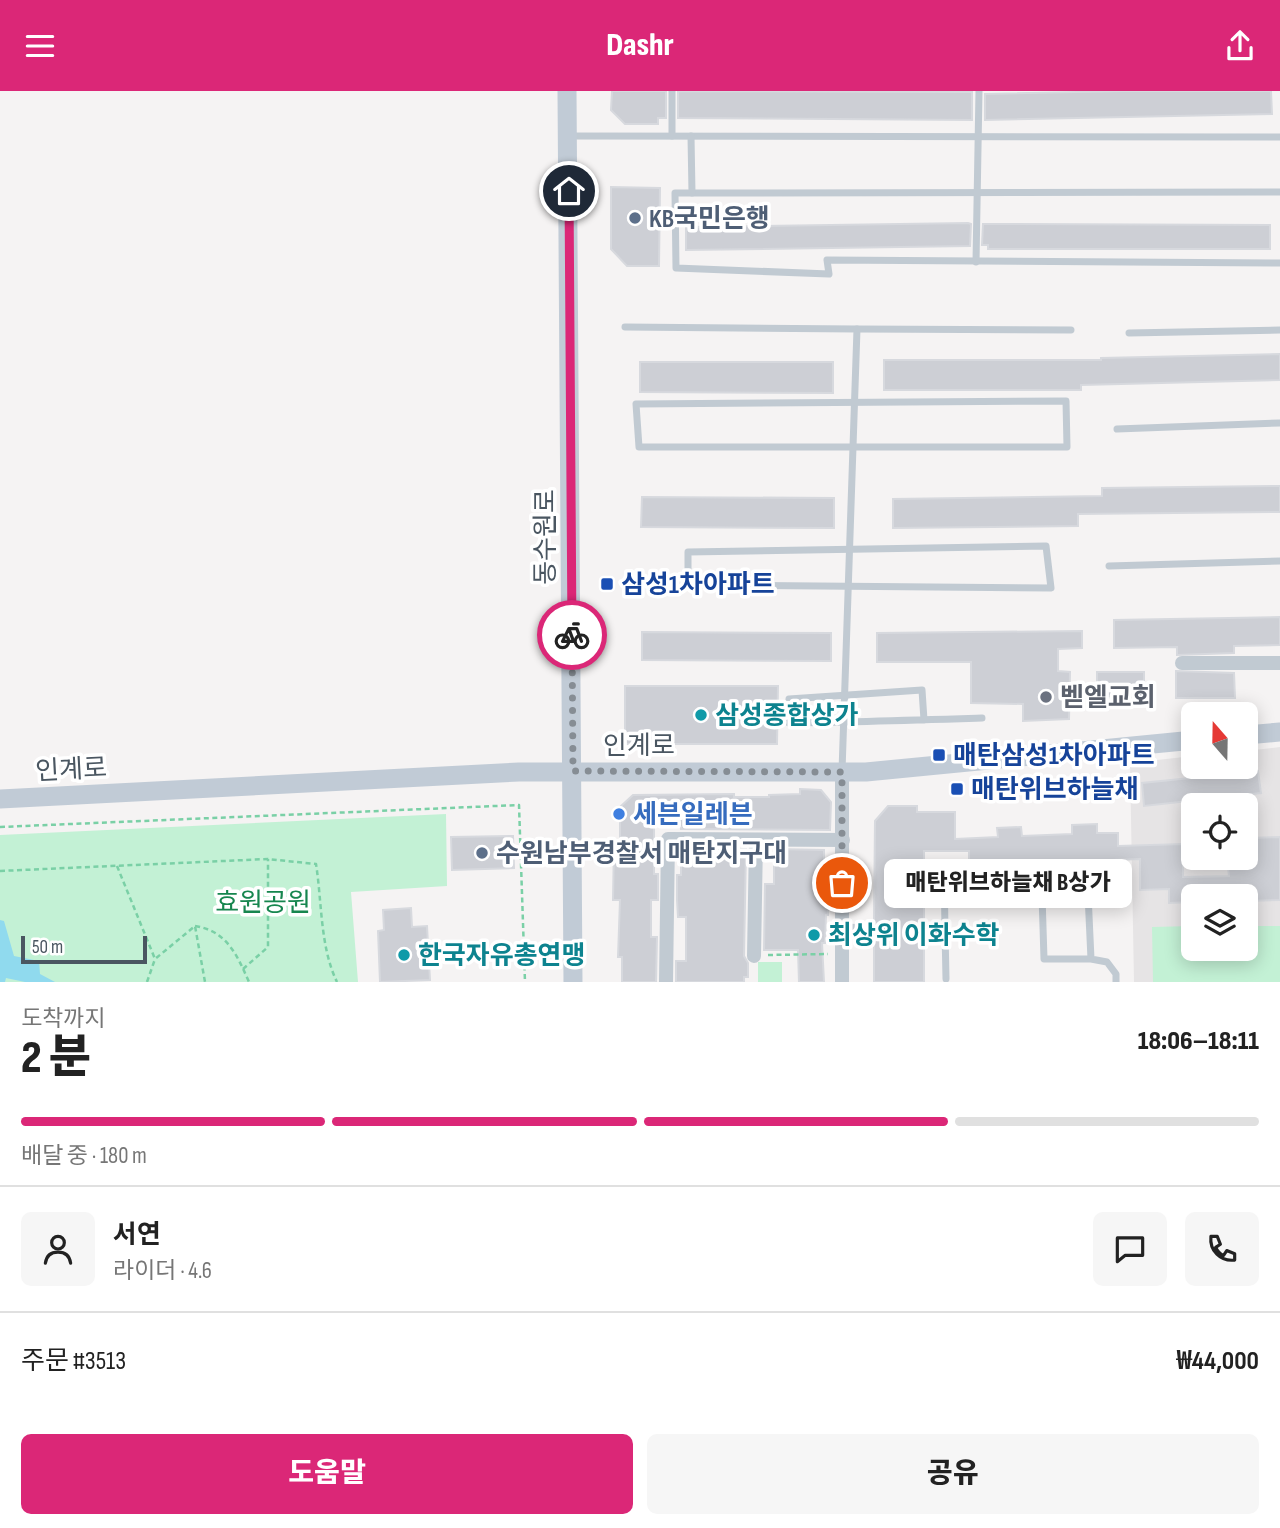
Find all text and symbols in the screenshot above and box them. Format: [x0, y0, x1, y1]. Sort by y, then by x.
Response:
text: Dashr [606, 26, 674, 65]
icon: menu [21, 27, 59, 65]
icon: share [1221, 27, 1259, 65]
pin [539, 161, 599, 221]
icon: home [550, 172, 588, 210]
place label: KB국민은행 [649, 204, 770, 235]
marker: KB국민은행 [627, 210, 643, 226]
street label: 동수원로 [531, 489, 562, 585]
place label: 삼성1차아파트 [621, 570, 775, 601]
marker: 삼성1차아파트 [599, 576, 615, 592]
courier [537, 600, 607, 670]
icon: bike [553, 616, 591, 654]
place label: 벧엘교회 [1060, 683, 1156, 714]
marker: 벧엘교회 [1038, 689, 1054, 705]
place label: 삼성종합상가 [715, 701, 859, 732]
north arrow [1181, 702, 1258, 779]
map controls [1181, 702, 1258, 961]
marker: 삼성종합상가 [693, 707, 709, 723]
street label: 인계로 [603, 731, 675, 762]
place label: 매탄삼성1차아파트 [953, 741, 1155, 772]
marker: 매탄삼성1차아파트 [931, 747, 947, 763]
street label: 인계로 [34, 753, 108, 788]
place label: 매탄위브하늘채 [971, 775, 1138, 806]
marker: 매탄위브하늘채 [949, 781, 965, 797]
button: locate [1181, 793, 1258, 870]
place label: 세븐일레븐 [633, 800, 753, 831]
marker: 세븐일레븐 [611, 806, 627, 822]
place label: 수원남부경찰서 매탄지구대 [496, 839, 787, 870]
marker: 수원남부경찰서 매탄지구대 [474, 845, 490, 861]
pin [812, 853, 872, 913]
callout: 매탄위브하늘채 B상가 [884, 859, 1132, 907]
icon: bag [823, 864, 861, 902]
text: 매탄위브하늘채 B상가 [905, 869, 1111, 897]
button: layers [1181, 884, 1258, 961]
park label: 효원공원 [215, 888, 311, 919]
place label: 최상위 이화수학 [828, 921, 1000, 952]
marker: 최상위 이화수학 [806, 927, 822, 943]
scale bar [21, 933, 147, 965]
text: 50 m [32, 936, 63, 959]
place label: 한국자유총연맹 [418, 941, 585, 972]
marker: 한국자유총연맹 [396, 947, 412, 963]
text: 도착까지 [21, 1005, 106, 1033]
text: 18:06–18:11 [1138, 1026, 1259, 1057]
text: 2 분 [21, 1031, 91, 1086]
text: 배달 중 · 180 m [21, 1142, 147, 1170]
button: person [21, 1212, 95, 1286]
button: chat [1093, 1212, 1167, 1286]
button: phone [1185, 1212, 1259, 1286]
text: 서연 [113, 1220, 161, 1251]
text: 라이더 · 4.6 [113, 1257, 212, 1285]
text: 주문 #3513 [21, 1346, 126, 1377]
text: ₩44,000 [1176, 1346, 1259, 1377]
button: 도움말 [21, 1434, 633, 1514]
button: 공유 [647, 1434, 1259, 1514]

